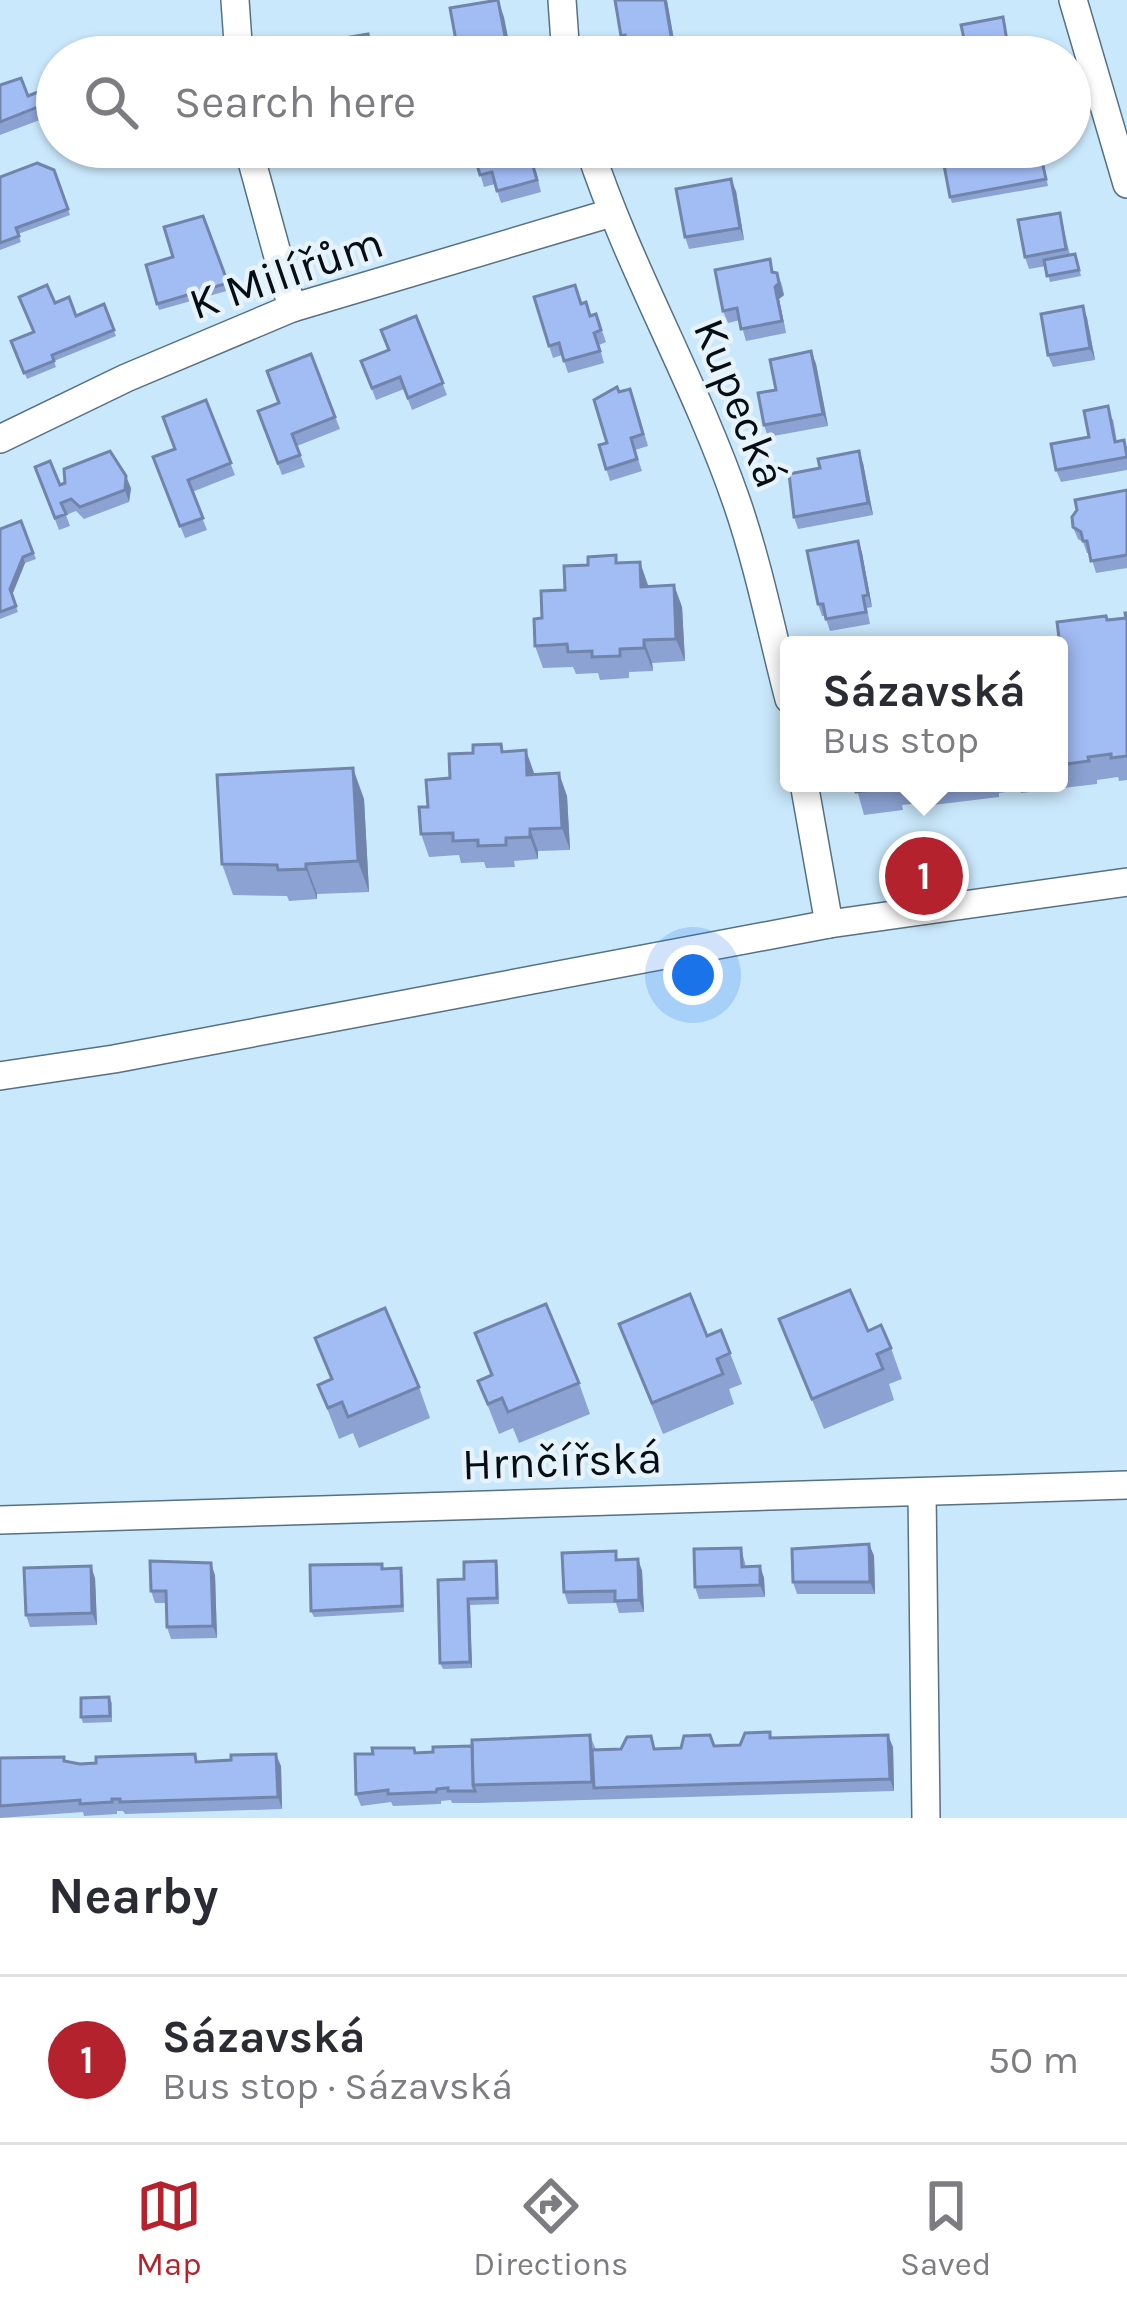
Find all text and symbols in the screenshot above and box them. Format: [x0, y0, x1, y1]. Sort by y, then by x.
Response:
search box [36, 36, 1091, 168]
icon: search [78, 69, 144, 135]
text: Search here [174, 76, 416, 128]
street label: K Milířům [182, 216, 390, 330]
street label: Kupecká [683, 311, 797, 495]
popup [780, 636, 1068, 792]
text: Sázavská [822, 665, 1026, 717]
text: Bus stop [822, 717, 979, 763]
pin: 1 [885, 831, 963, 921]
your location [663, 945, 723, 1005]
street label: Hrnčířská [461, 1432, 663, 1490]
text: Nearby [48, 1866, 218, 1926]
text: Sázavská [162, 2011, 366, 2063]
text: 1 [80, 2037, 94, 2083]
text: 50 m [988, 2037, 1079, 2083]
text: Bus stop · Sázavská [162, 2063, 513, 2109]
tab: Map [136, 2173, 202, 2283]
tab: Directions [473, 2173, 628, 2283]
tab: Saved [900, 2173, 991, 2283]

